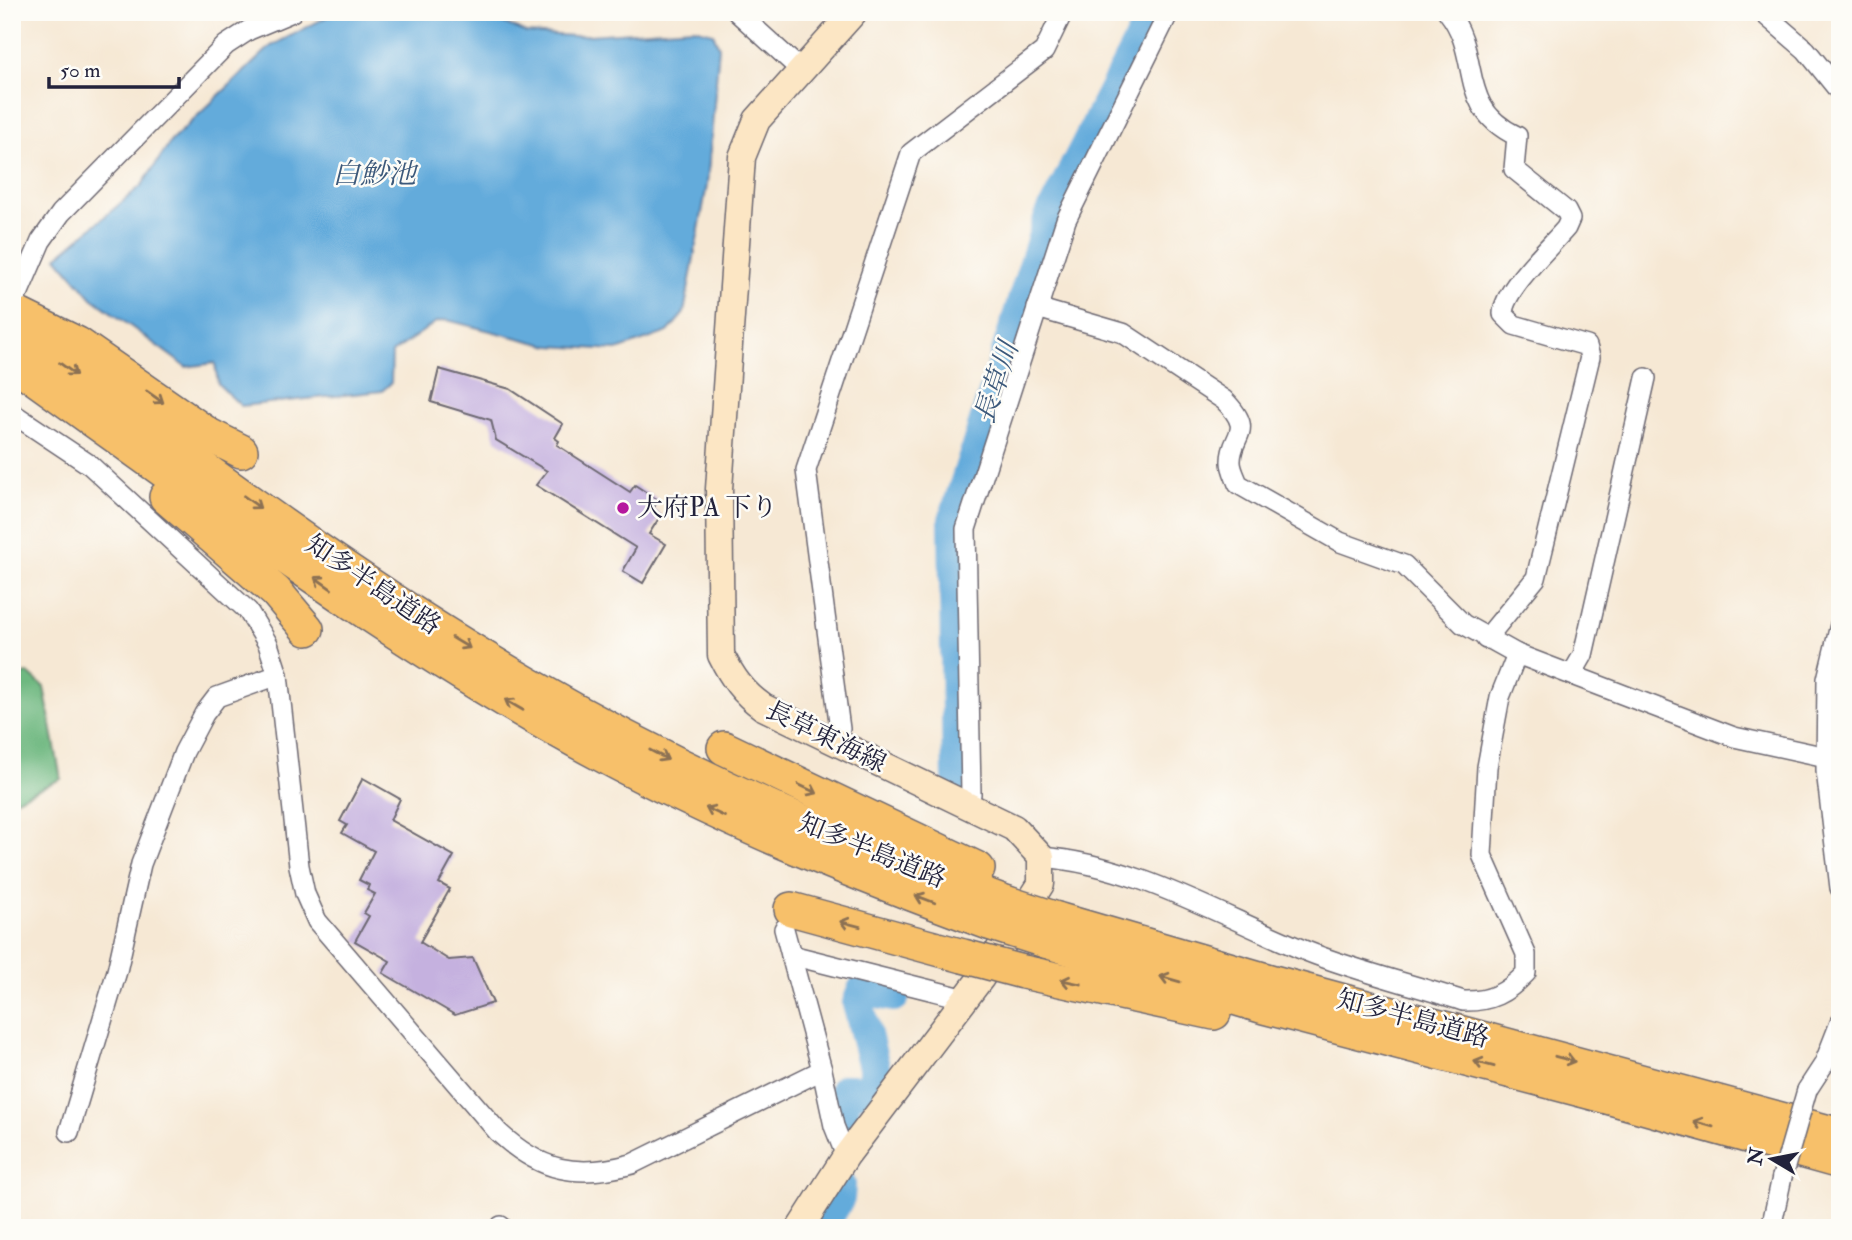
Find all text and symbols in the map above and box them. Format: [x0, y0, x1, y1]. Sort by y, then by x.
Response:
scale bar [49, 46, 178, 90]
text: 50 m [60, 57, 101, 84]
water label: 白魦池 [332, 157, 419, 192]
water label: 長草川 [967, 335, 1028, 428]
one-way arrow [58, 362, 77, 376]
one-way arrow [145, 390, 164, 404]
place label: 大府PA 下り [637, 492, 777, 524]
one-way arrow [242, 495, 261, 509]
marker: 大府PA 下り [615, 500, 631, 516]
street label: 知多半島道路 [299, 528, 447, 642]
one-way arrow [314, 576, 333, 590]
one-way arrow [450, 637, 470, 651]
street label: 長草東海線 [761, 694, 891, 780]
one-way arrow [505, 698, 525, 712]
one-way arrow [648, 749, 669, 763]
one-way arrow [797, 782, 818, 796]
one-way arrow [705, 804, 726, 818]
street label: 知多半島道路 [794, 807, 950, 895]
one-way arrow [915, 892, 937, 904]
one-way arrow [839, 917, 862, 930]
one-way arrow [1159, 971, 1181, 984]
one-way arrow [1060, 975, 1083, 988]
street label: 知多半島道路 [1334, 983, 1492, 1055]
one-way arrow [1553, 1054, 1575, 1067]
one-way arrow [1473, 1057, 1495, 1070]
one-way arrow [1693, 1116, 1715, 1129]
north arrow [1736, 1124, 1806, 1194]
text: N [1743, 1145, 1770, 1168]

